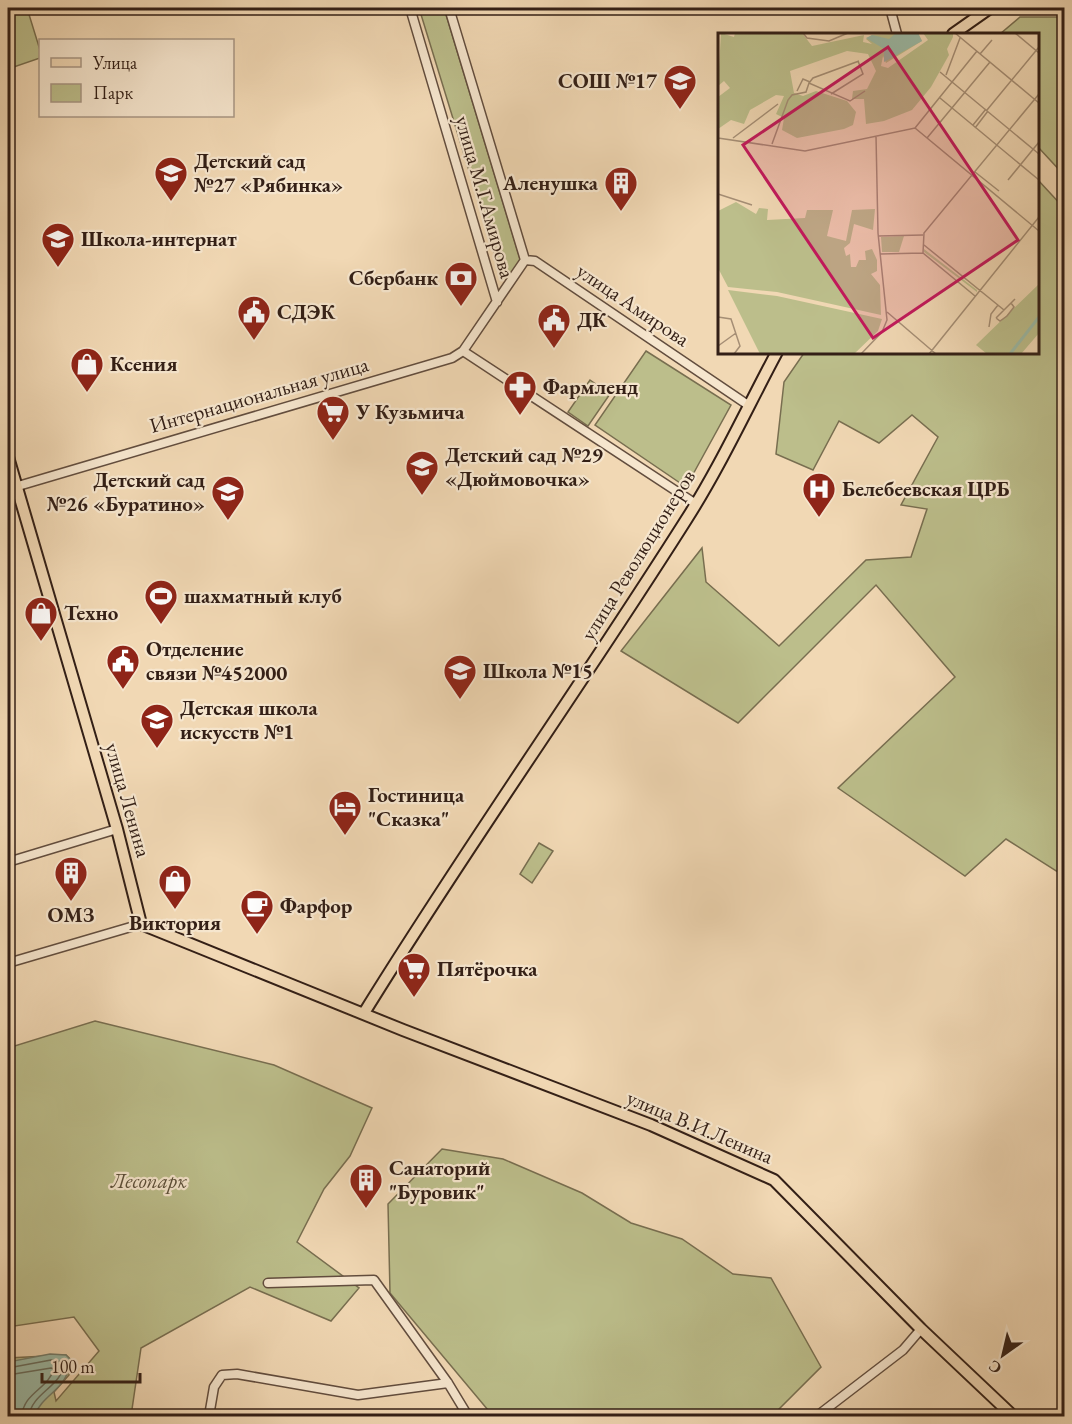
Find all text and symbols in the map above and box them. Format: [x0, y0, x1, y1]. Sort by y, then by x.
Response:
inset map [718, 33, 1039, 354]
legend [39, 39, 234, 117]
text: Улица [92, 51, 138, 74]
school or university icon: СОШ №17 [662, 63, 698, 110]
place label: СОШ №17 [558, 67, 658, 94]
text: Парк [93, 81, 133, 104]
street label: улица М.Г.Амирова [449, 113, 522, 282]
place label: Детский сад №27 «Рябинка» [194, 147, 343, 198]
school or university icon: Детский сад №27 «Рябинка» [153, 155, 189, 202]
building icon: Аленушка [603, 165, 639, 212]
place label: Аленушка [502, 169, 599, 196]
school or university icon: Школа-интернат [40, 221, 76, 268]
place label: Школа-интернат [81, 225, 237, 252]
street label: улица Амирова [572, 257, 695, 353]
bank icon: Сбербанк [443, 260, 479, 307]
place label: Сбербанк [349, 264, 438, 291]
public building icon: СДЭК [236, 294, 272, 341]
place label: СДЭК [277, 298, 337, 325]
public building icon: ДК [536, 302, 572, 349]
place label: ДК [577, 306, 608, 333]
shop icon: Ксения [69, 346, 105, 393]
place label: Ксения [110, 350, 177, 377]
street label: Интернациональная улица [146, 350, 372, 439]
pharmacy icon: Фармленд [502, 369, 538, 416]
place label: Фармленд [543, 373, 638, 400]
supermarket icon: У Кузьмича [315, 394, 351, 441]
place label: У Кузьмича [355, 398, 465, 425]
place label: Детский сад №29 «Дюймовочка» [445, 441, 603, 492]
school or university icon: Детский сад №29 «Дюймовочка» [404, 449, 440, 496]
street label: улица Революционеров [574, 464, 701, 645]
place label: Детский сад №26 «Буратино» [47, 466, 205, 517]
hospital icon: Белебеевская ЦРБ [801, 471, 837, 518]
school or university icon: Детский сад №26 «Буратино» [210, 474, 246, 521]
place label: Белебеевская ЦРБ [842, 475, 1010, 502]
sports icon: шахматный клуб [143, 578, 179, 625]
place label: шахматный клуб [184, 582, 342, 609]
shop icon: Техно [23, 595, 59, 642]
place label: Техно [64, 599, 119, 626]
place label: Отделение связи №452000 [146, 635, 287, 686]
public building icon: Отделение связи №452000 [105, 643, 141, 690]
school or university icon: Школа №15 [442, 653, 478, 700]
place label: Школа №15 [483, 657, 593, 684]
place label: Детская школа искусств №1 [180, 694, 318, 745]
school or university icon: Детская школа искусств №1 [139, 702, 175, 749]
street label: улица Ленина [99, 740, 158, 861]
place label: Гостиница "Сказка" [368, 781, 465, 832]
hotel icon: Гостиница "Сказка" [327, 789, 363, 836]
building icon: ОМЗ [53, 855, 89, 902]
shop icon: Виктория [157, 863, 193, 910]
cafe icon: Фарфор [239, 888, 275, 935]
place label: Фарфор [280, 892, 353, 919]
place label: ОМЗ [48, 901, 95, 928]
place label: Виктория [129, 909, 221, 936]
supermarket icon: Пятёрочка [396, 951, 432, 998]
place label: Пятёрочка [437, 955, 538, 982]
street label: улица В.И.Ленина [623, 1084, 778, 1170]
place label: Санаторий "Буровик" [389, 1154, 490, 1205]
building icon: Санаторий "Буровик" [348, 1162, 384, 1209]
park label: Лесопарк [110, 1167, 188, 1194]
north arrow [973, 1325, 1033, 1385]
scale bar [42, 1346, 140, 1384]
text: 100 m [51, 1355, 95, 1378]
text: С [984, 1355, 1005, 1379]

